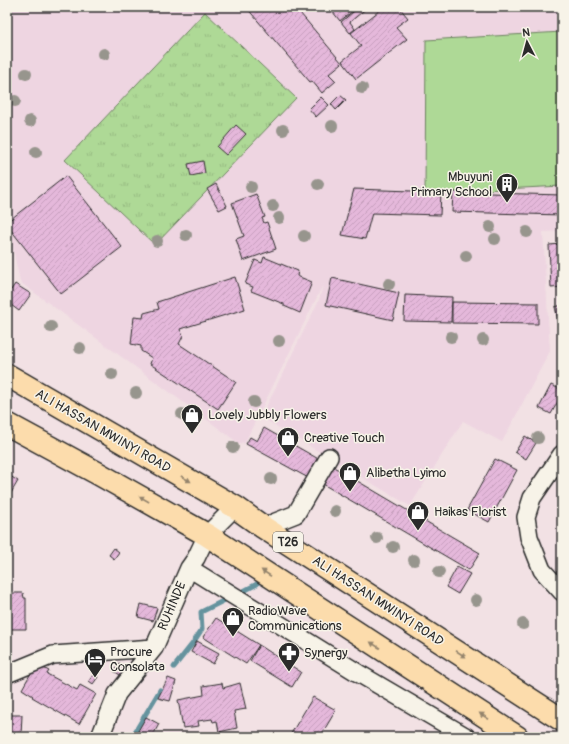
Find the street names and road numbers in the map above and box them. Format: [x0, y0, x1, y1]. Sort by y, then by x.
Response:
street label: ALI HASSAN MWINYI ROAD [33, 386, 173, 476]
road number: T26 [273, 532, 303, 552]
street label: ALI HASSAN MWINYI ROAD [309, 553, 447, 649]
street label: RUHINDE [155, 579, 190, 633]

